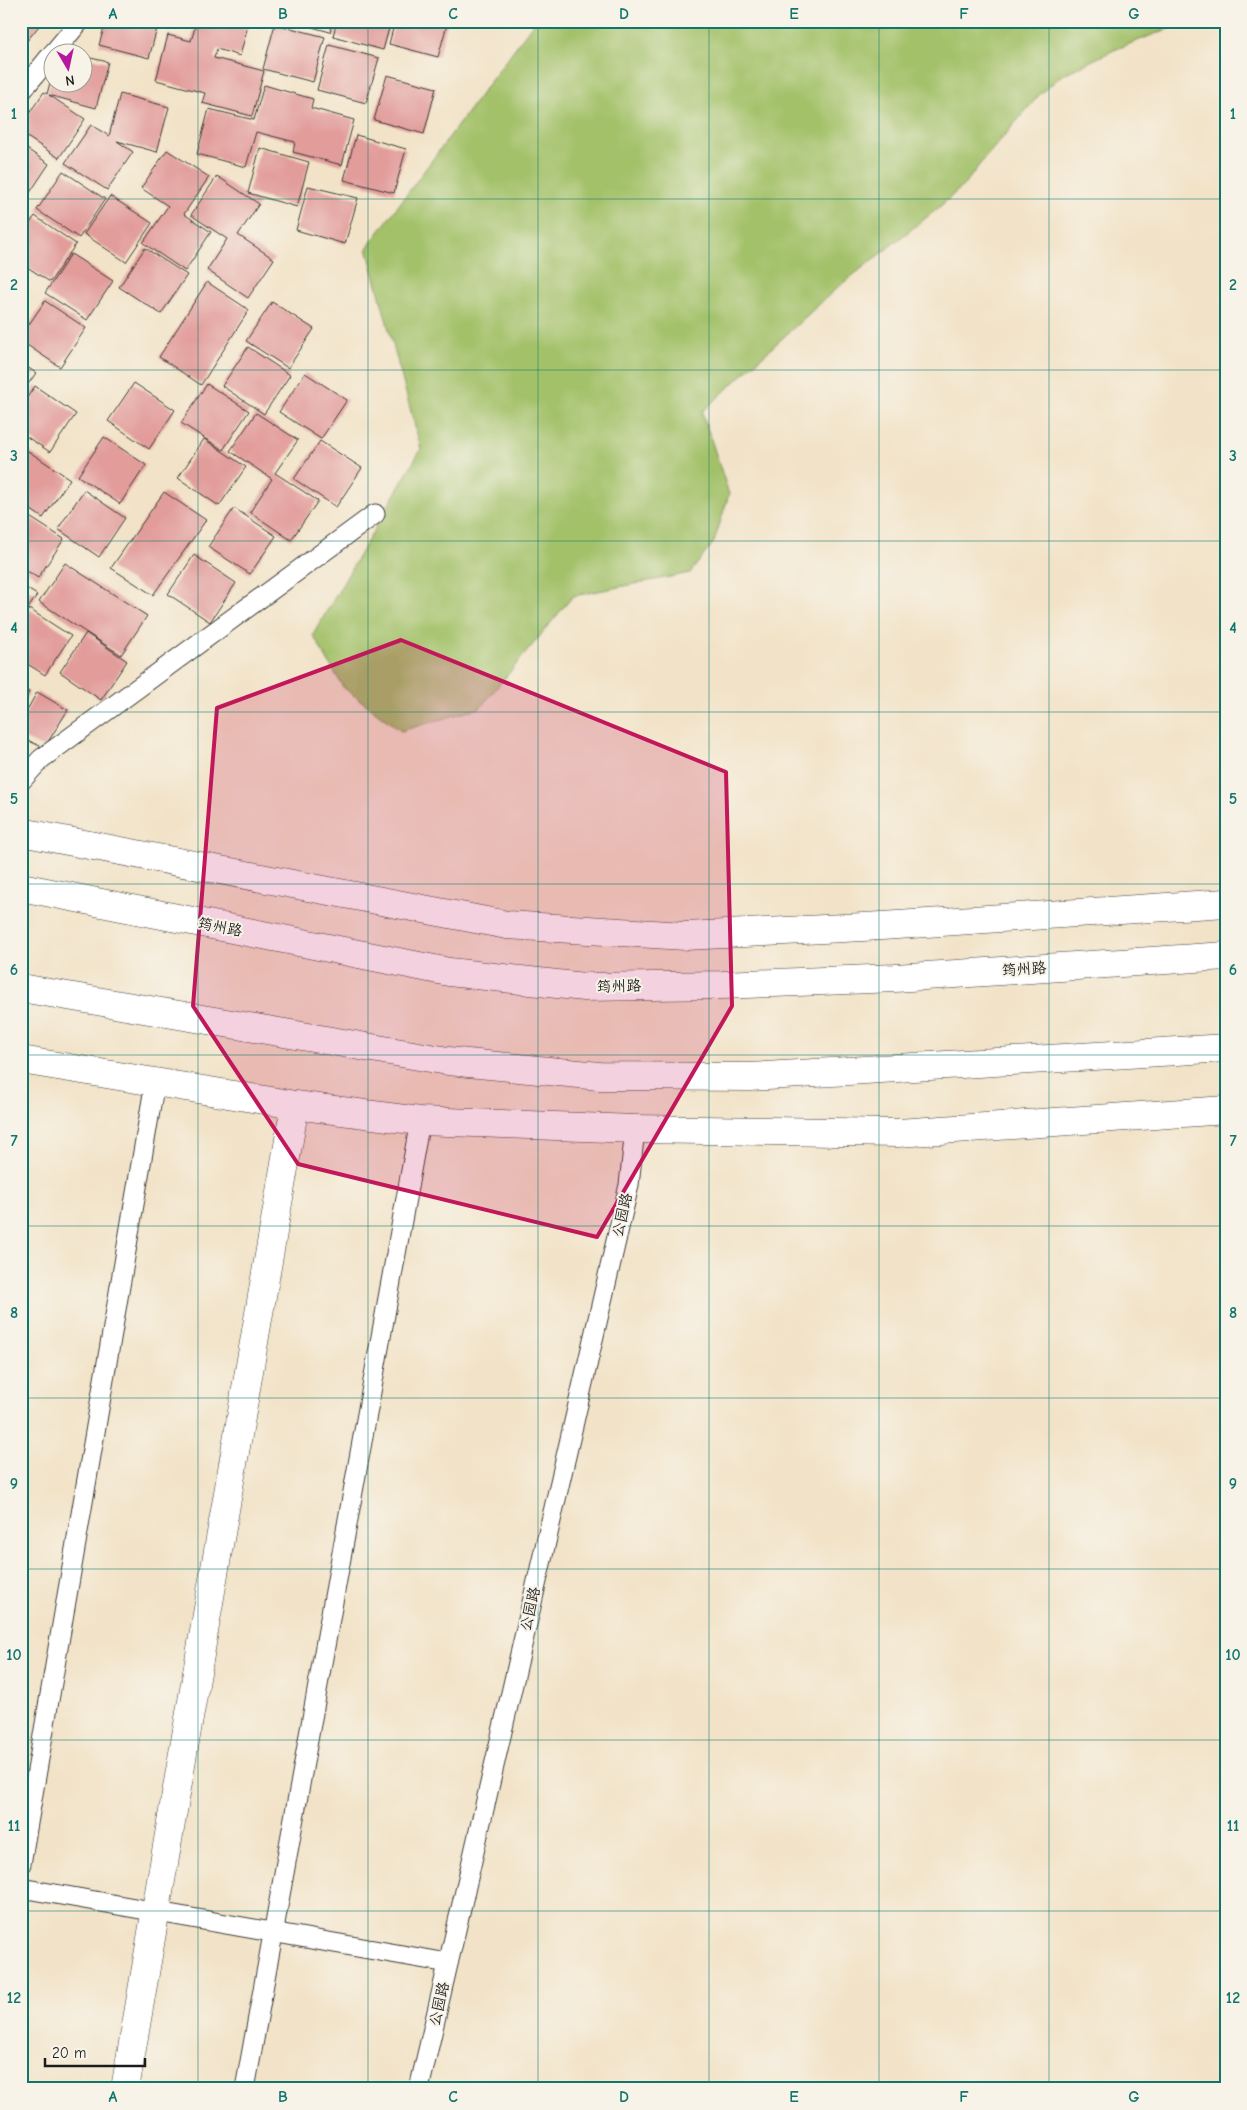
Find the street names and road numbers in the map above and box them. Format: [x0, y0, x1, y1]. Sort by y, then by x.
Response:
street label: 筠州路 [196, 914, 244, 940]
street label: 筠州路 [1001, 958, 1047, 980]
street label: 筠州路 [596, 977, 642, 995]
street label: 公园路 [608, 1191, 636, 1239]
street label: 公园路 [516, 1585, 544, 1633]
street label: 公园路 [425, 1980, 453, 2028]

